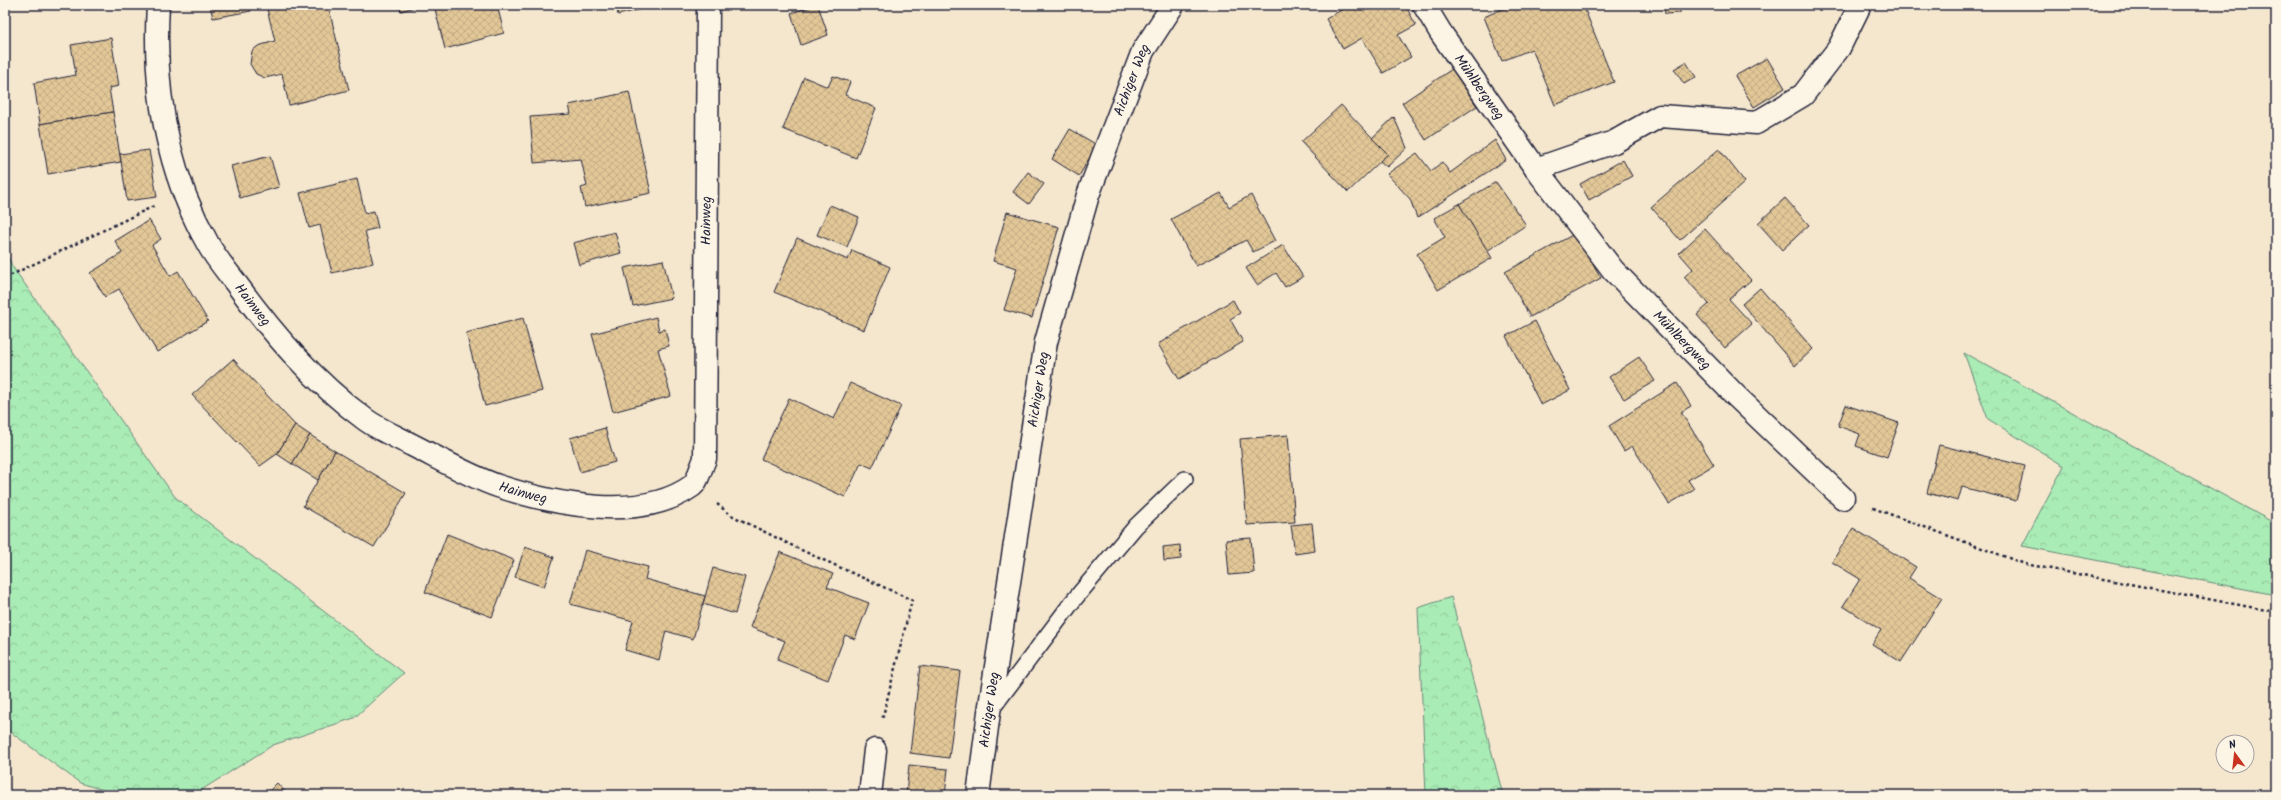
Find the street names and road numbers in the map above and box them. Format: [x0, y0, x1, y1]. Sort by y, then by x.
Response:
street label: Aichiger Weg [1108, 39, 1156, 120]
street label: Mühlbergweg [1448, 50, 1510, 125]
street label: Hainweg [695, 196, 718, 245]
street label: Hainweg [229, 279, 276, 331]
street label: Mühlbergweg [1647, 305, 1716, 375]
street label: Aichiger Weg [1022, 350, 1055, 429]
street label: Hainweg [496, 476, 549, 510]
street label: Aichiger Weg [973, 670, 1006, 749]

